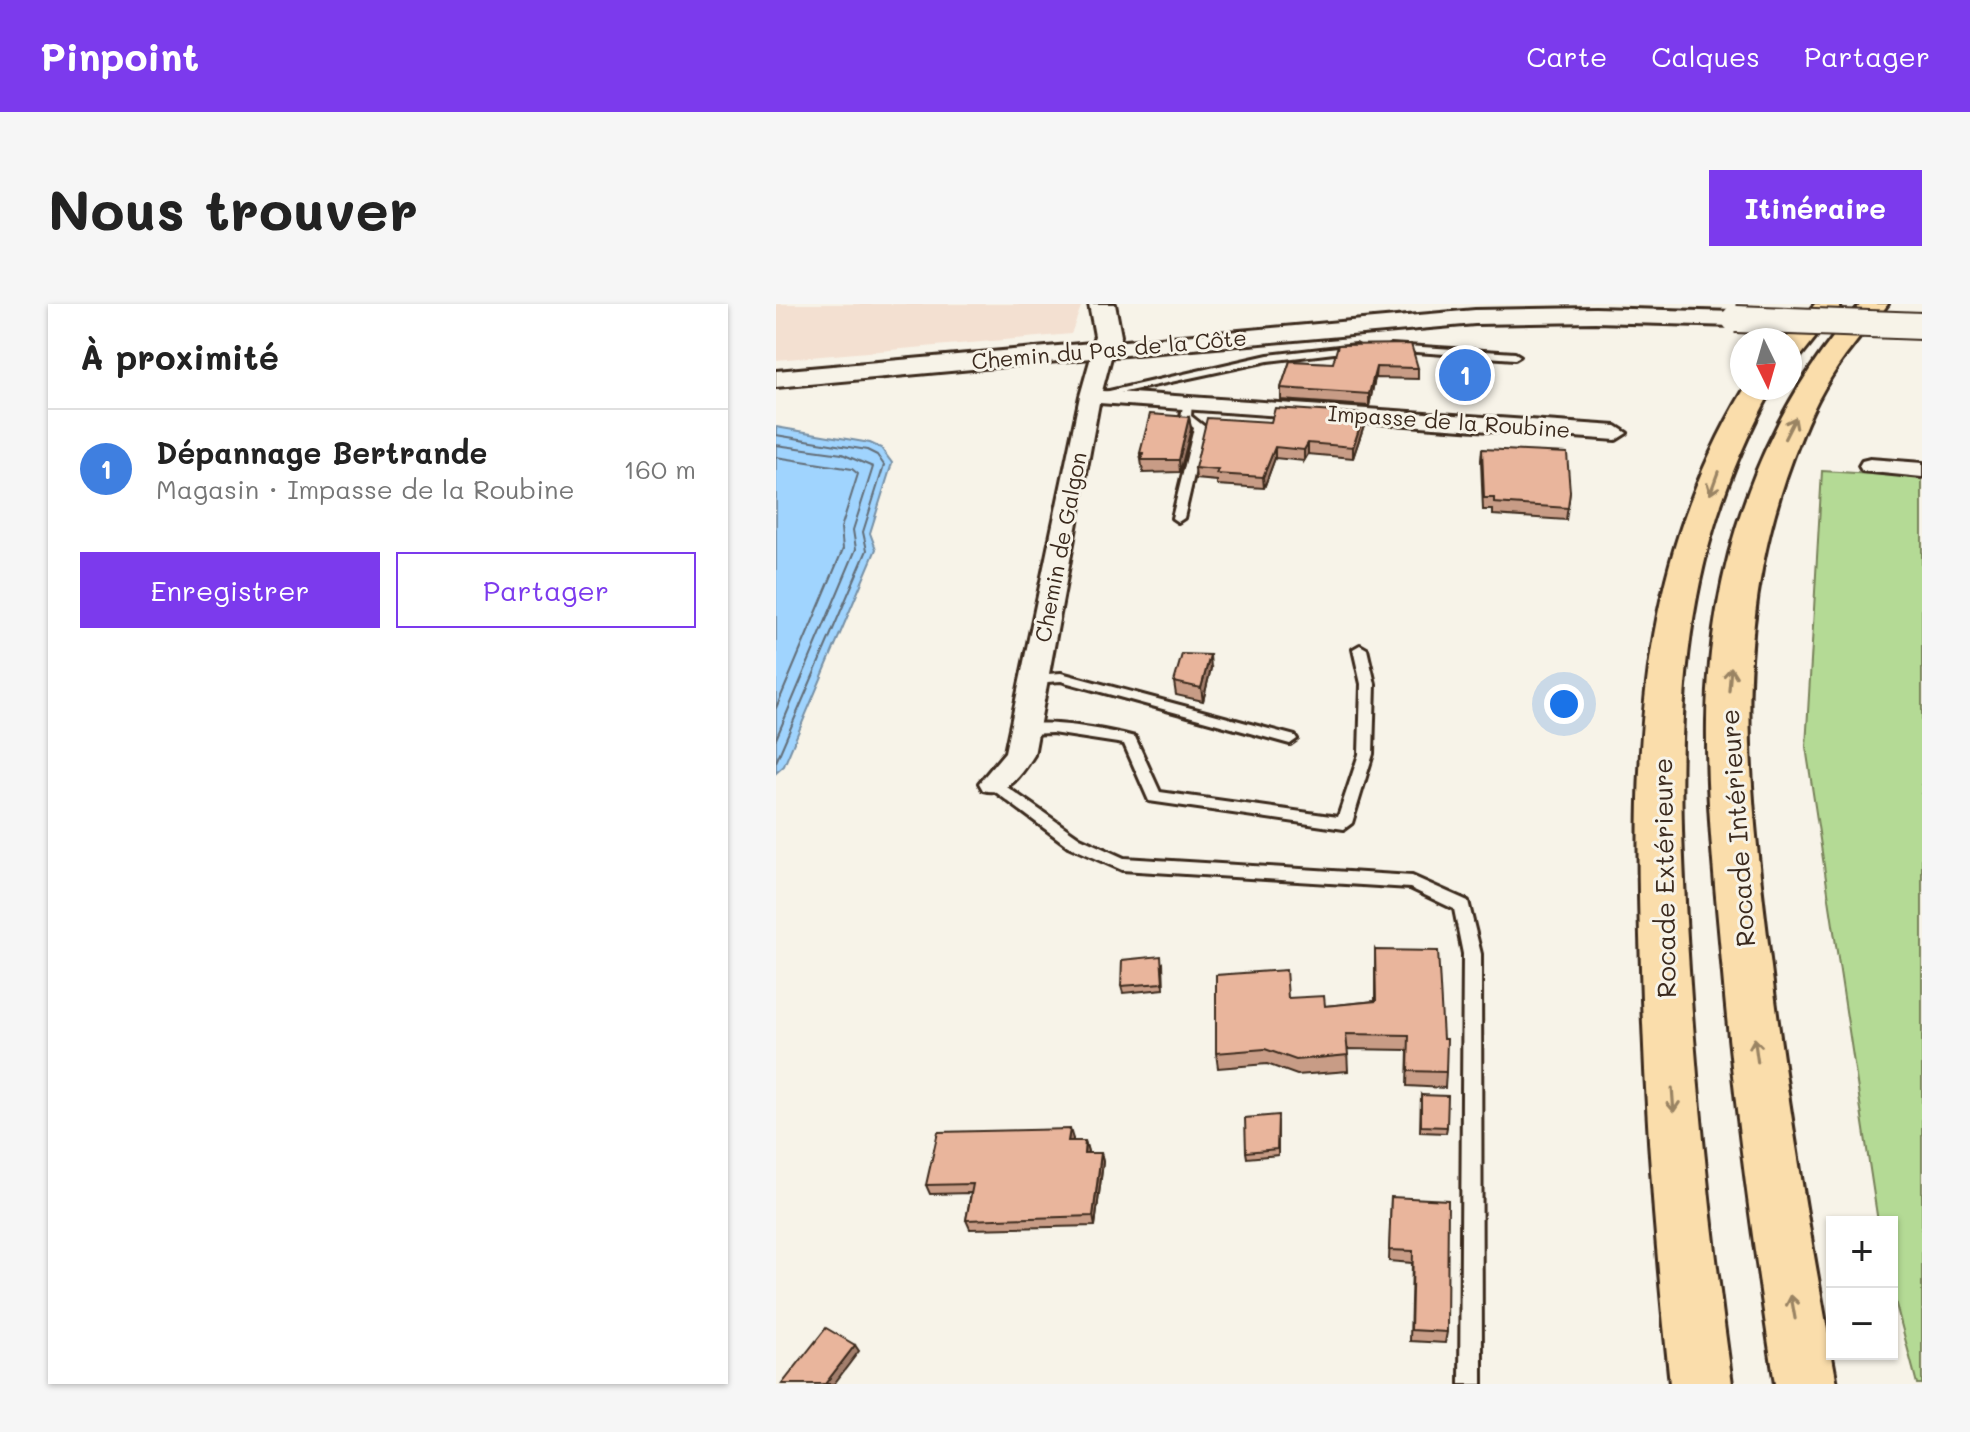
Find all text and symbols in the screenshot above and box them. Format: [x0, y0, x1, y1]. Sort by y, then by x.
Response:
text: Pinpoint [40, 31, 199, 81]
text: Carte [1526, 38, 1607, 74]
text: Calques [1651, 38, 1760, 74]
text: Partager [1804, 38, 1930, 74]
button: Itinéraire [1709, 170, 1922, 246]
text: Nous trouver [48, 172, 418, 245]
street label: Chemin du Pas de la Côte [970, 323, 1248, 375]
north arrow [1730, 328, 1802, 400]
text: À proximité [80, 334, 279, 379]
pin: 1 [1439, 345, 1491, 405]
street label: Impasse de la Roubine [1327, 398, 1571, 444]
one-way arrow [1783, 417, 1798, 441]
text: Dépannage Bertrande [156, 432, 487, 472]
street label: Chemin de Galgon [1027, 449, 1093, 645]
text: 1 [100, 452, 112, 486]
text: 160 m [624, 452, 696, 486]
one-way arrow [1706, 471, 1721, 496]
text: Magasin · Impasse de la Roubine [156, 472, 574, 506]
button: Enregistrer [80, 552, 380, 628]
button: Partager [396, 552, 696, 628]
one-way arrow [1723, 666, 1738, 693]
your location [1544, 684, 1584, 724]
street label: Rocade Intérieure [1712, 708, 1762, 948]
street label: Rocade Extérieure [1645, 757, 1683, 999]
one-way arrow [1748, 1037, 1763, 1064]
one-way arrow [1666, 1086, 1681, 1113]
map controls [1826, 1216, 1898, 1360]
button: + [1826, 1216, 1898, 1288]
button: − [1826, 1288, 1898, 1360]
one-way arrow [1784, 1295, 1799, 1320]

